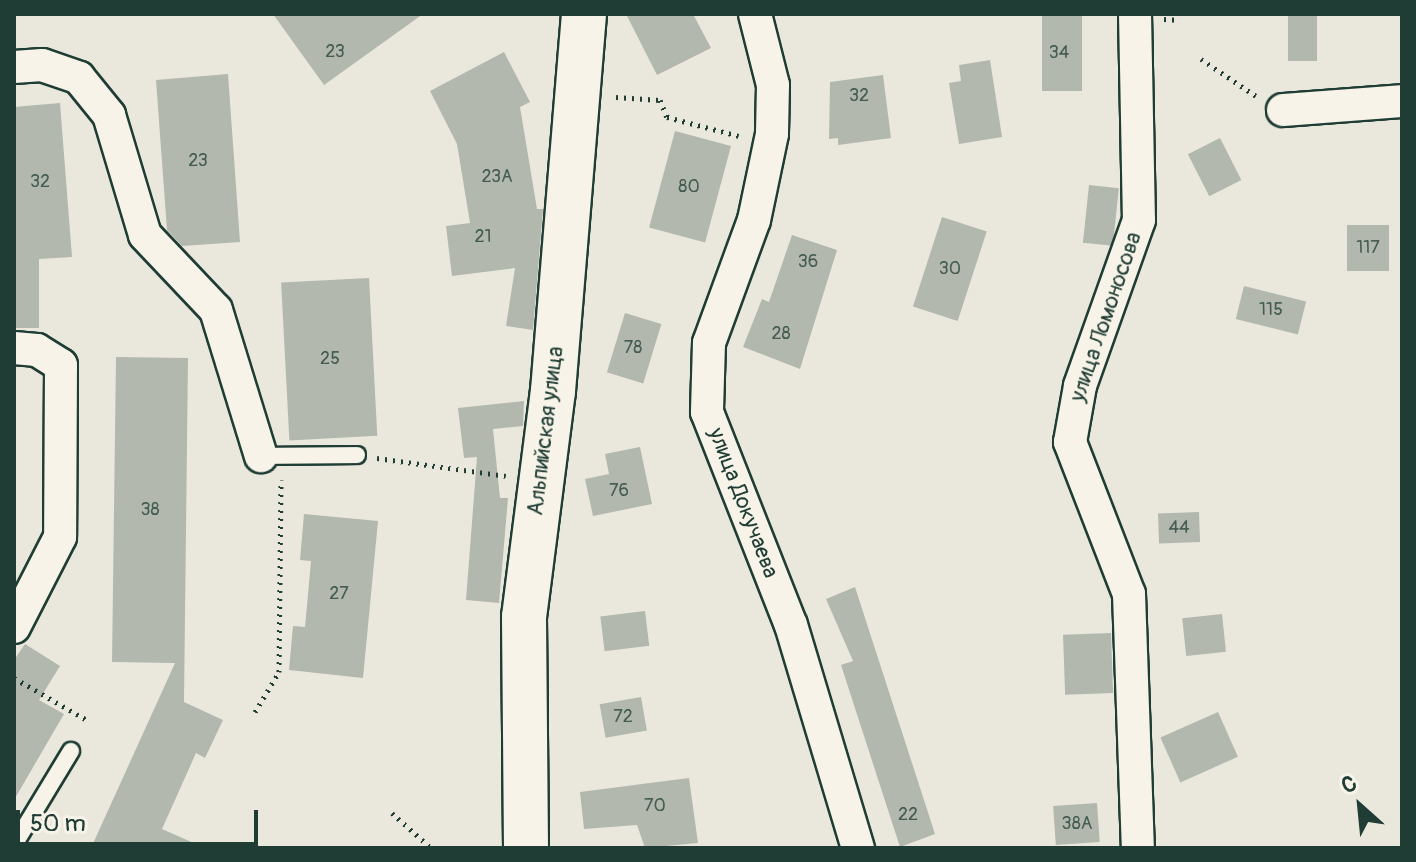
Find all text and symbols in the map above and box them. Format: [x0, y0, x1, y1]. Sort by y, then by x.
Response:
house number: 23 [325, 41, 345, 63]
house number: 34 [1049, 42, 1069, 64]
house number: 32 [849, 85, 869, 107]
house number: 23 [188, 150, 208, 172]
house number: 23А [481, 166, 513, 188]
house number: 32 [30, 171, 50, 193]
house number: 80 [678, 176, 700, 198]
house number: 21 [474, 226, 492, 248]
street label: улица Ломоносова [1065, 229, 1147, 405]
house number: 117 [1356, 237, 1380, 259]
house number: 36 [798, 251, 818, 273]
house number: 30 [939, 258, 961, 280]
house number: 115 [1259, 299, 1283, 321]
house number: 28 [771, 323, 791, 345]
house number: 78 [624, 337, 642, 359]
street label: Альпийская улица [523, 345, 569, 517]
house number: 25 [320, 348, 340, 370]
street label: улица Докучаева [702, 424, 784, 582]
house number: 76 [609, 480, 629, 502]
house number: 38 [140, 499, 160, 521]
house number: 44 [1169, 517, 1189, 539]
house number: 27 [329, 583, 349, 605]
house number: 72 [613, 706, 633, 728]
north arrow [1320, 766, 1400, 846]
text: С [1337, 769, 1362, 800]
scale bar [20, 794, 262, 844]
house number: 70 [644, 795, 666, 817]
house number: 22 [898, 804, 918, 826]
text: 50 m [30, 809, 86, 838]
house number: 38А [1062, 813, 1092, 835]

